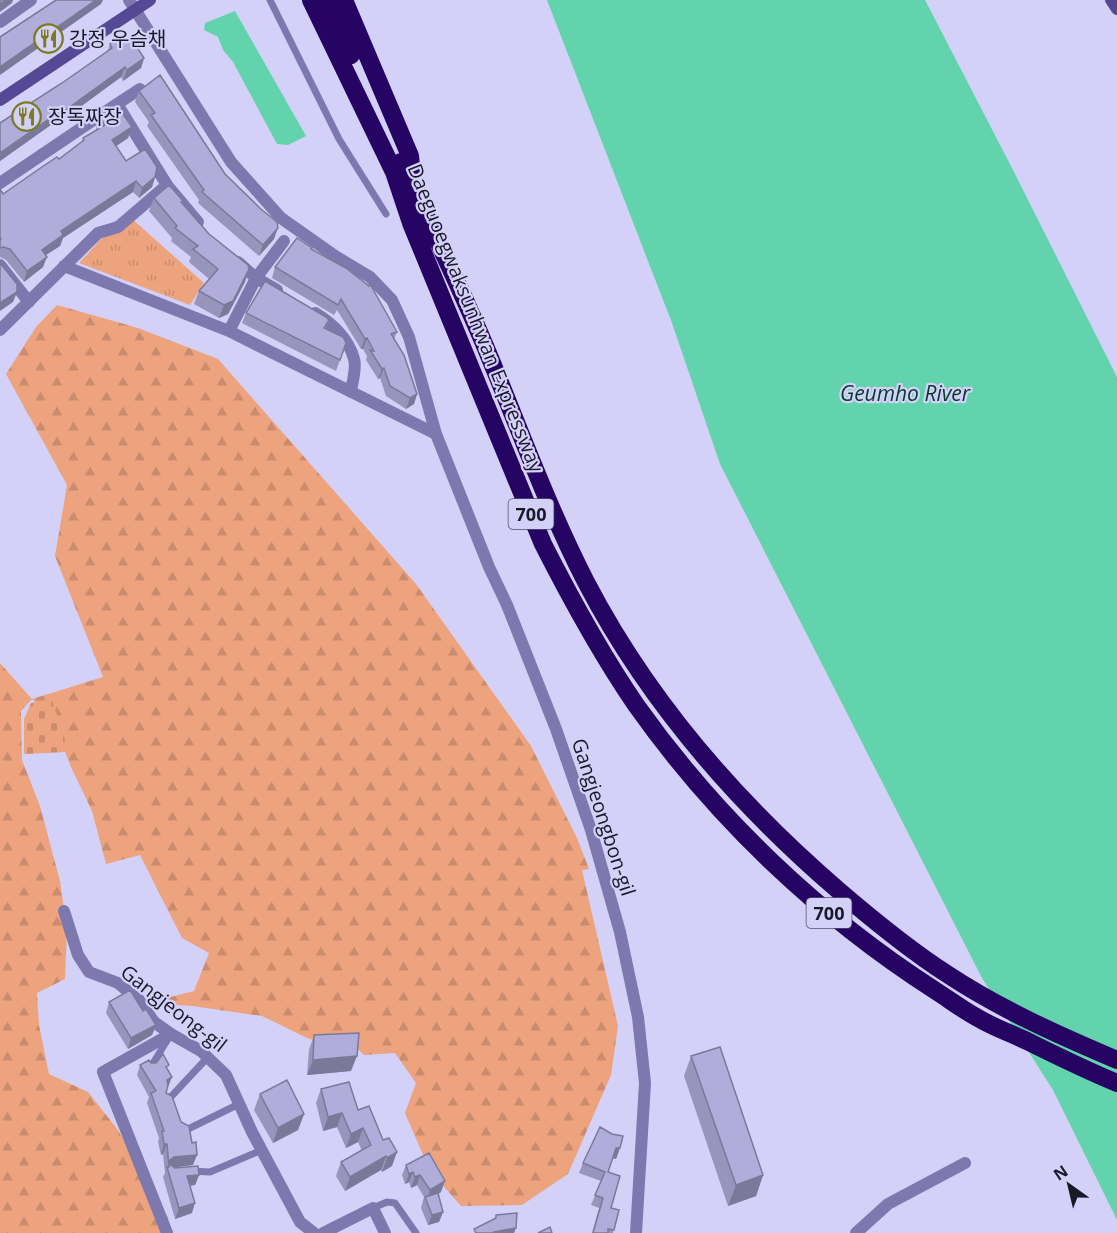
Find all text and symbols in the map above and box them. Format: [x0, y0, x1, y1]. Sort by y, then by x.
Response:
restaurant icon: 강정 우슴채 [32, 22, 64, 54]
place label: 강정 우슴채 [69, 25, 166, 52]
restaurant icon: 장독짜장 [11, 100, 43, 132]
place label: 장독짜장 [48, 103, 122, 130]
street label: Daeguoegwaksunhwan Expressway [402, 160, 551, 477]
water label: Geumho River [840, 379, 971, 407]
road number: 700 [508, 499, 554, 529]
street label: Gangjeongbon-gil [566, 735, 642, 899]
road number: 700 [806, 898, 852, 928]
street label: Gangjeong-gil [115, 958, 233, 1058]
north arrow [1039, 1155, 1099, 1215]
text: N [1049, 1160, 1072, 1185]

